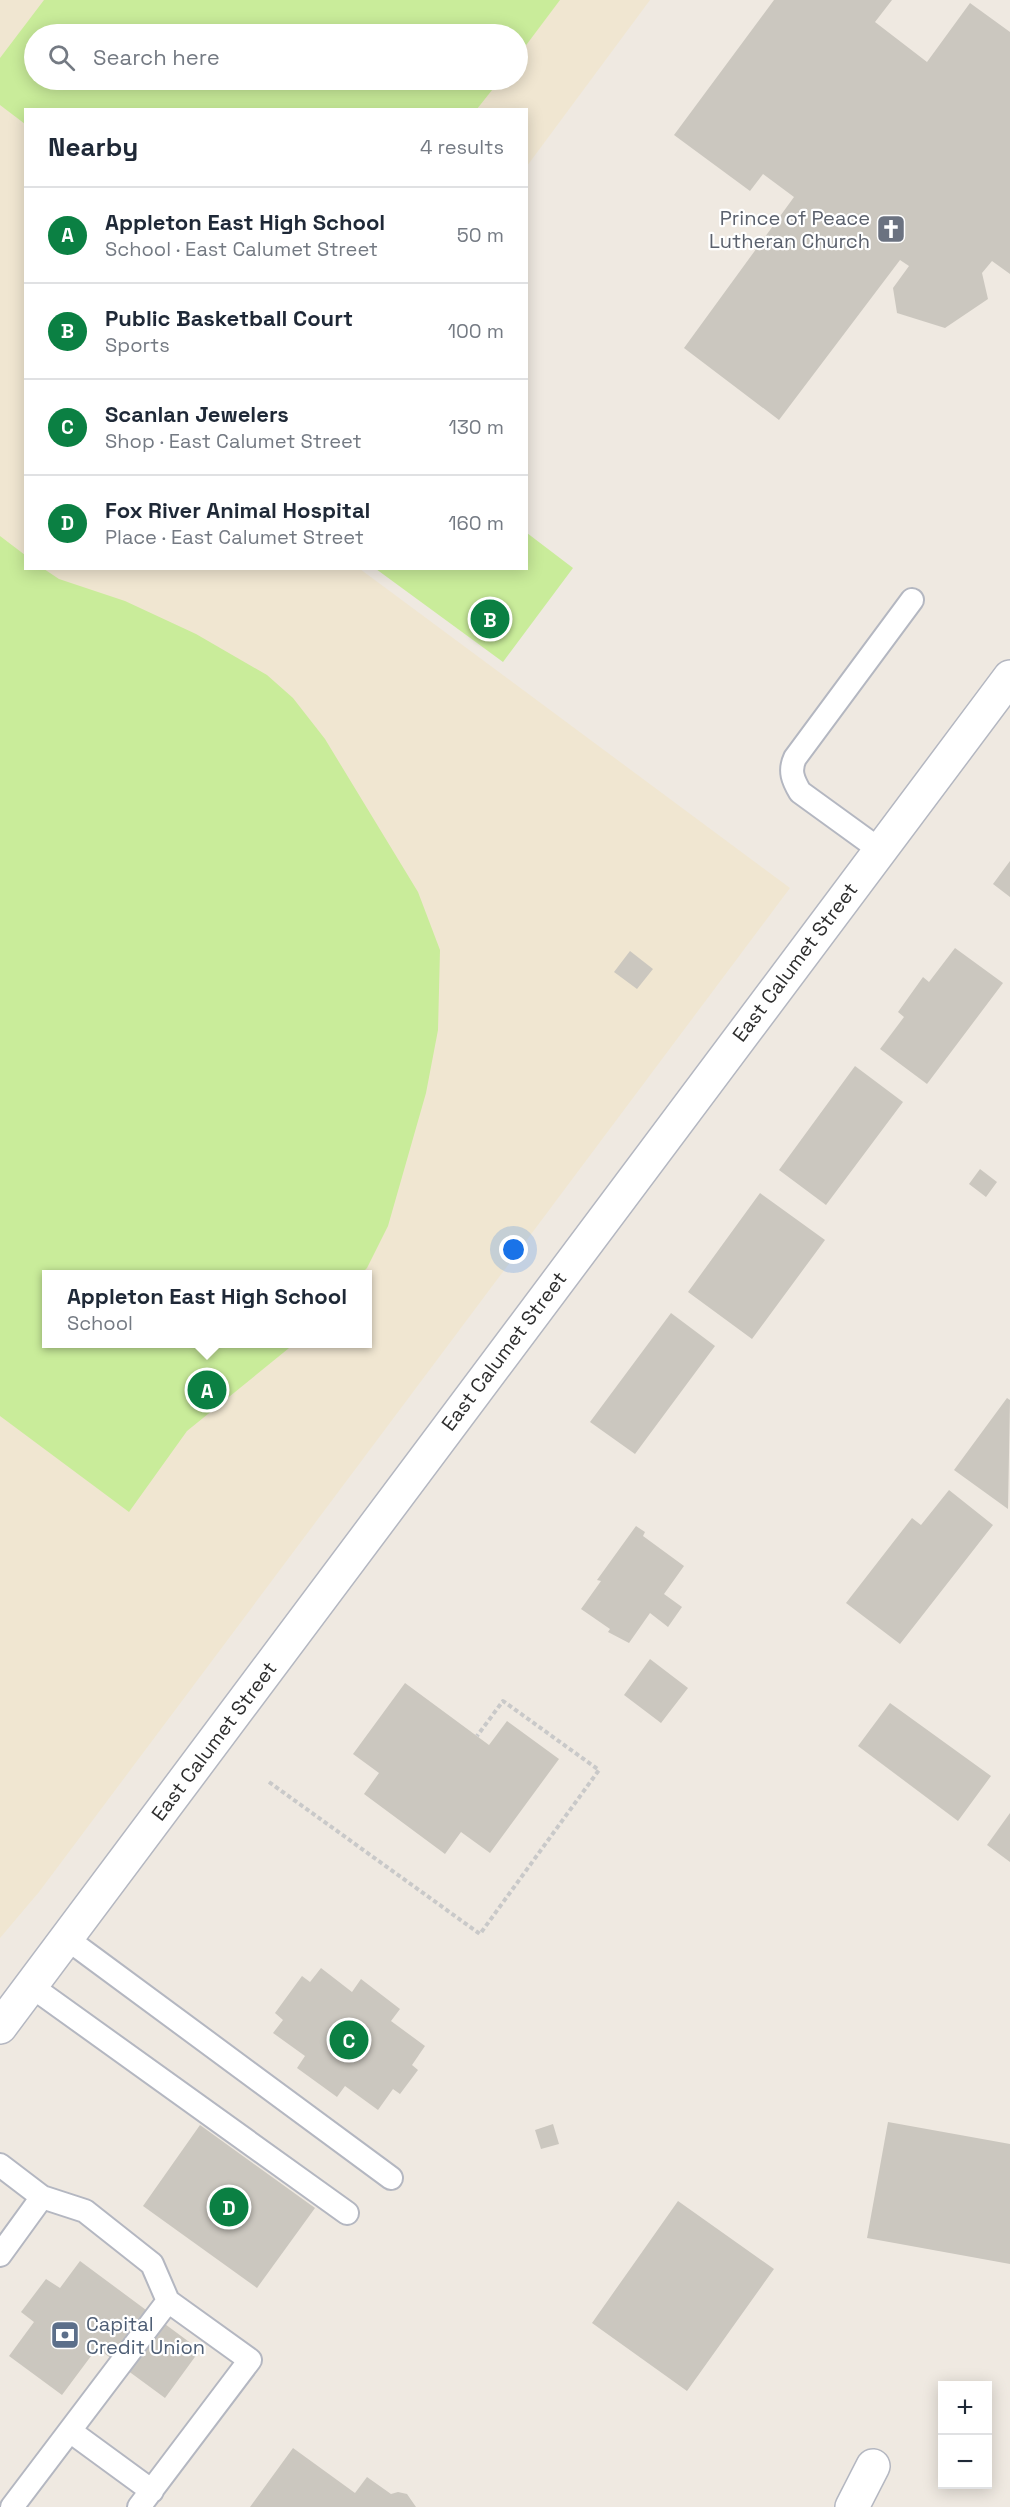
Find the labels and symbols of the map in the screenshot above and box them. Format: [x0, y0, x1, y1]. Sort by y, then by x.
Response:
place label: Prince of Peace Lutheran Church [709, 205, 870, 254]
church icon: Prince of Peace Lutheran Church [875, 213, 907, 245]
pin: B [470, 596, 510, 642]
street label: East Calumet Street [727, 877, 863, 1047]
your location [499, 1235, 528, 1264]
street label: East Calumet Street [436, 1266, 572, 1436]
pin: A [188, 1368, 226, 1412]
street label: East Calumet Street [146, 1656, 282, 1826]
pin: C [330, 2018, 368, 2062]
pin: D [210, 2184, 248, 2230]
place label: Capital Credit Union [86, 2311, 205, 2360]
bank icon: Capital Credit Union [49, 2319, 81, 2351]

